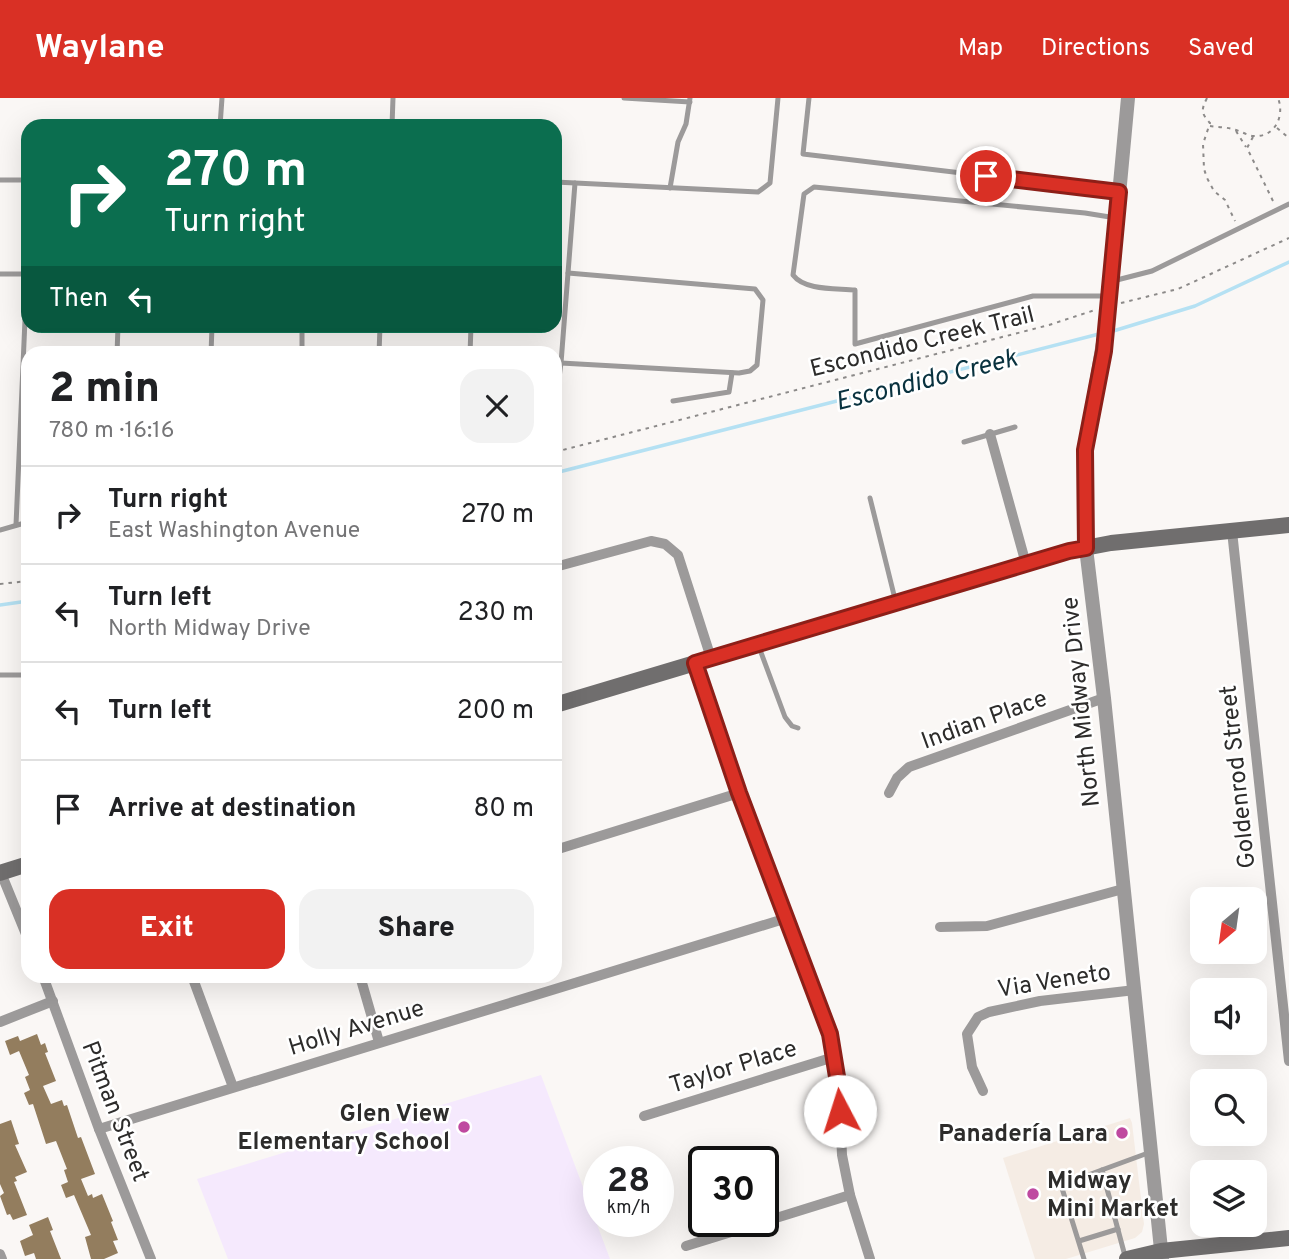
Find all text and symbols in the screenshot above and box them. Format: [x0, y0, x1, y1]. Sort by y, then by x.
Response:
text: Waylane [35, 28, 165, 70]
text: Map [958, 34, 1003, 64]
text: Directions [1041, 34, 1150, 64]
text: Saved [1188, 34, 1254, 64]
text: 270 m [164, 142, 307, 204]
pin [956, 146, 1016, 206]
icon: right [49, 147, 140, 238]
icon: arrive [967, 157, 1005, 195]
text: Turn right [164, 203, 306, 243]
icon: left [122, 280, 160, 318]
text: Then [49, 283, 108, 316]
street label: Escondido Creek Trail [806, 299, 1038, 383]
water label: Escondido Creek [832, 341, 1020, 417]
text: 2 min [49, 364, 160, 417]
button: close [460, 369, 534, 443]
text: 780 m · 16:16 [49, 417, 174, 446]
text: Turn right [108, 484, 228, 517]
icon: right [49, 496, 87, 534]
text: 270 m [461, 499, 534, 532]
text: East Washington Avenue [108, 517, 360, 546]
text: Turn left [108, 582, 212, 615]
icon: left [49, 594, 87, 632]
street label: North Midway Drive [1056, 595, 1108, 808]
text: 230 m [458, 597, 534, 630]
text: North Midway Drive [108, 615, 311, 644]
street label: Indian Place [918, 684, 1052, 758]
street label: Goldenrod Street [1214, 684, 1264, 870]
icon: left [49, 692, 87, 730]
text: Turn left [108, 695, 212, 728]
text: 200 m [457, 695, 534, 728]
icon: arrive [49, 790, 87, 828]
text: Arrive at destination [108, 793, 356, 826]
text: 80 m [474, 793, 534, 826]
north arrow [1190, 887, 1267, 964]
map controls [1190, 887, 1267, 1237]
button: Exit [49, 889, 285, 969]
button: Share [299, 889, 534, 969]
street label: Via Veneto [995, 958, 1113, 1006]
button: sound [1190, 978, 1267, 1055]
street label: Holly Avenue [285, 994, 428, 1064]
street label: Taylor Place [666, 1034, 801, 1102]
street label: Pitman Street [74, 1037, 155, 1186]
button: search [1190, 1069, 1267, 1146]
position arrow [803, 1074, 877, 1148]
place label: Glen View Elementary School [238, 1100, 450, 1158]
marker: Glen View Elementary School [456, 1119, 472, 1135]
place label: Panadería Lara [938, 1120, 1108, 1150]
marker: Panadería Lara [1114, 1125, 1130, 1141]
speed limit sign: 30 [688, 1146, 779, 1237]
text: 28 [607, 1160, 650, 1204]
button: layers [1190, 1160, 1267, 1237]
place label: Midway Mini Market [1047, 1167, 1179, 1225]
marker: Midway Mini Market [1025, 1186, 1041, 1202]
text: km/h [607, 1197, 650, 1220]

